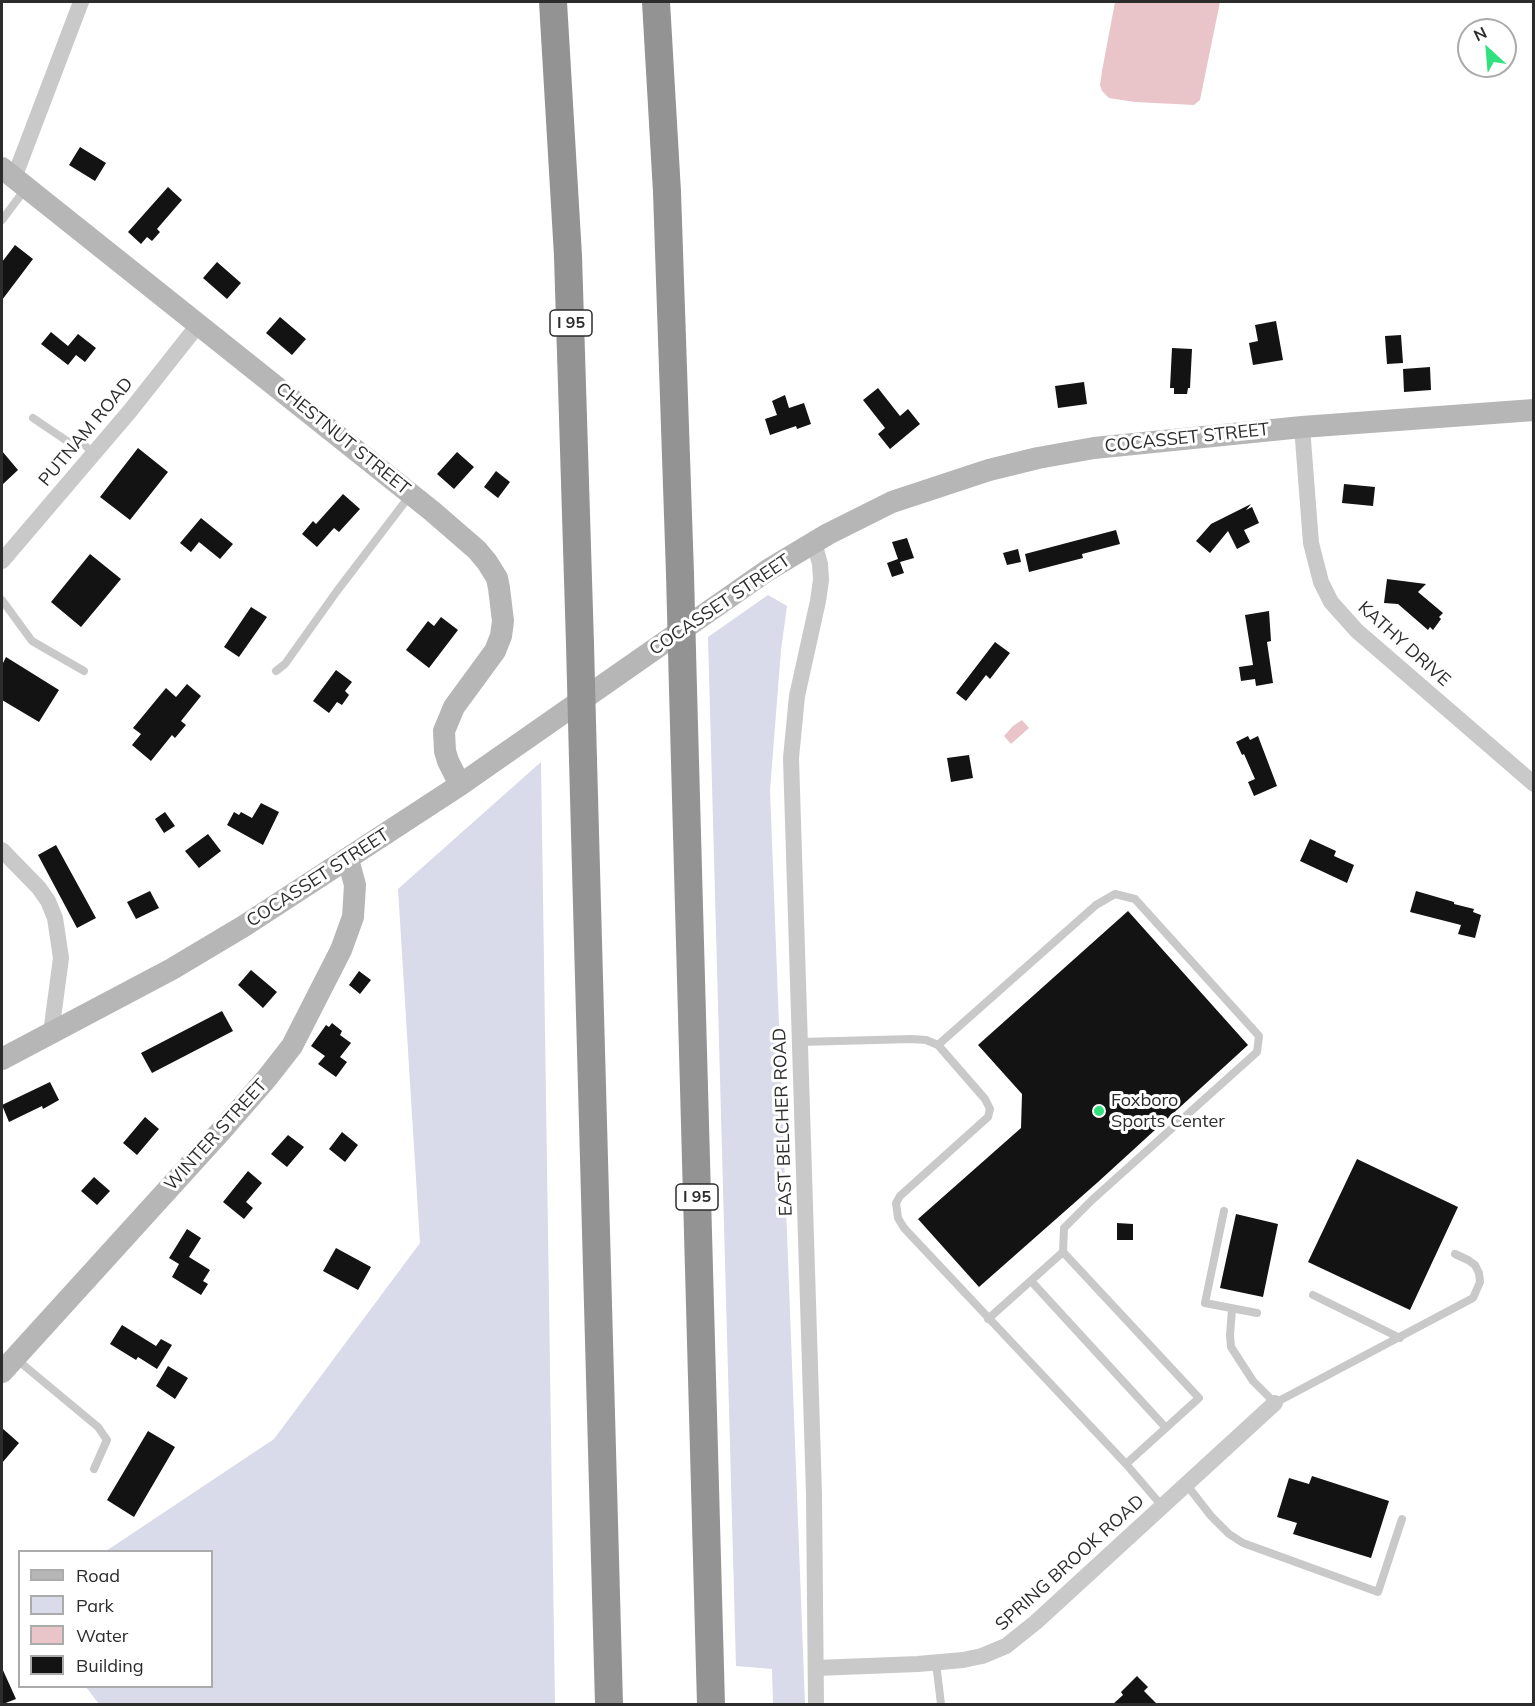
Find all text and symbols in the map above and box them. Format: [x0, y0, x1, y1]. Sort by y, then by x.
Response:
north arrow [1457, 18, 1517, 78]
text: N [1470, 22, 1490, 45]
road number: I 95 [550, 310, 592, 336]
street label: PUTNAM ROAD [34, 373, 138, 491]
street label: CHESTNUT STREET [271, 378, 415, 500]
street label: COCASSET STREET [1104, 419, 1270, 457]
street label: COCASSET STREET [645, 550, 795, 660]
street label: KATHY DRIVE [1353, 597, 1455, 691]
street label: COCASSET STREET [243, 824, 393, 932]
street label: EAST BELCHER ROAD [769, 1027, 797, 1217]
street label: WINTER STREET [160, 1075, 272, 1195]
place label: Foxboro Sports Center [1111, 1090, 1225, 1132]
marker: Foxboro Sports Center [1092, 1104, 1106, 1118]
road number: I 95 [676, 1184, 718, 1210]
street label: SPRING BROOK ROAD [991, 1491, 1149, 1635]
legend [18, 1550, 213, 1688]
text: Road [76, 1564, 120, 1587]
text: Park [76, 1594, 114, 1617]
text: Water [76, 1624, 128, 1647]
text: Building [76, 1654, 144, 1677]

